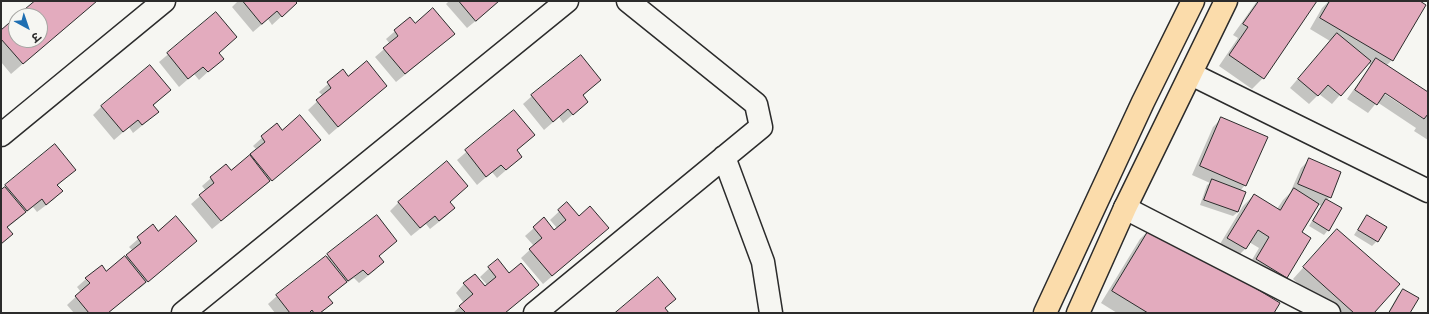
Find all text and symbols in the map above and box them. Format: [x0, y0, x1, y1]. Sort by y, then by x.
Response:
north arrow [8, 8, 48, 48]
text: उ [26, 27, 44, 46]

